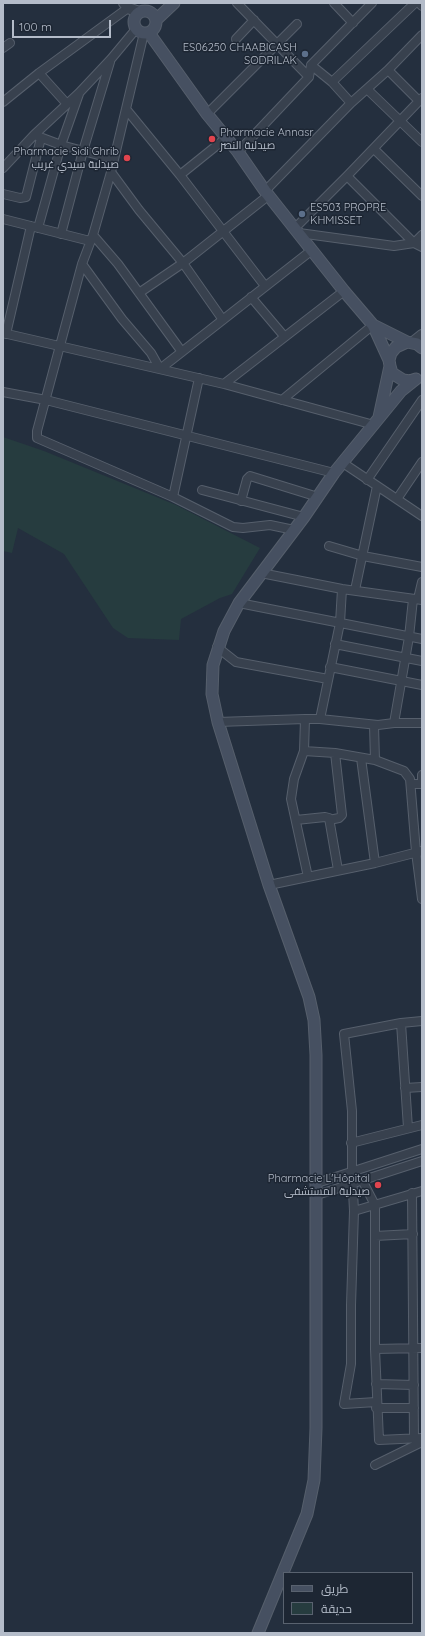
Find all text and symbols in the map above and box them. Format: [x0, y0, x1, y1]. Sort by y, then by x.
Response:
scale bar [14, 12, 113, 38]
text: 100 m [19, 19, 52, 34]
place label: ES06250 CHAABICASH SODRILAK [183, 41, 297, 67]
marker: ES06250 CHAABICASH SODRILAK [300, 49, 310, 59]
place label: Pharmacie Annasr صيدلية النصر [220, 126, 314, 152]
marker: Pharmacie Annasr صيدلية النصر [207, 134, 217, 144]
place label: Pharmacie Sidi Ghrib صيدلية سيدي غريب [14, 145, 119, 171]
marker: Pharmacie Sidi Ghrib صيدلية سيدي غريب [122, 153, 132, 163]
place label: ES503 PROPRE KHMISSET [310, 201, 386, 227]
marker: ES503 PROPRE KHMISSET [297, 209, 307, 219]
place label: Pharmacie L'Hôpital صيدلية المستشفى [268, 1172, 370, 1198]
marker: Pharmacie L'Hôpital صيدلية المستشفى [373, 1180, 383, 1190]
legend [283, 1572, 413, 1624]
text: طريق [321, 1581, 348, 1596]
text: حديقة [321, 1601, 352, 1616]

